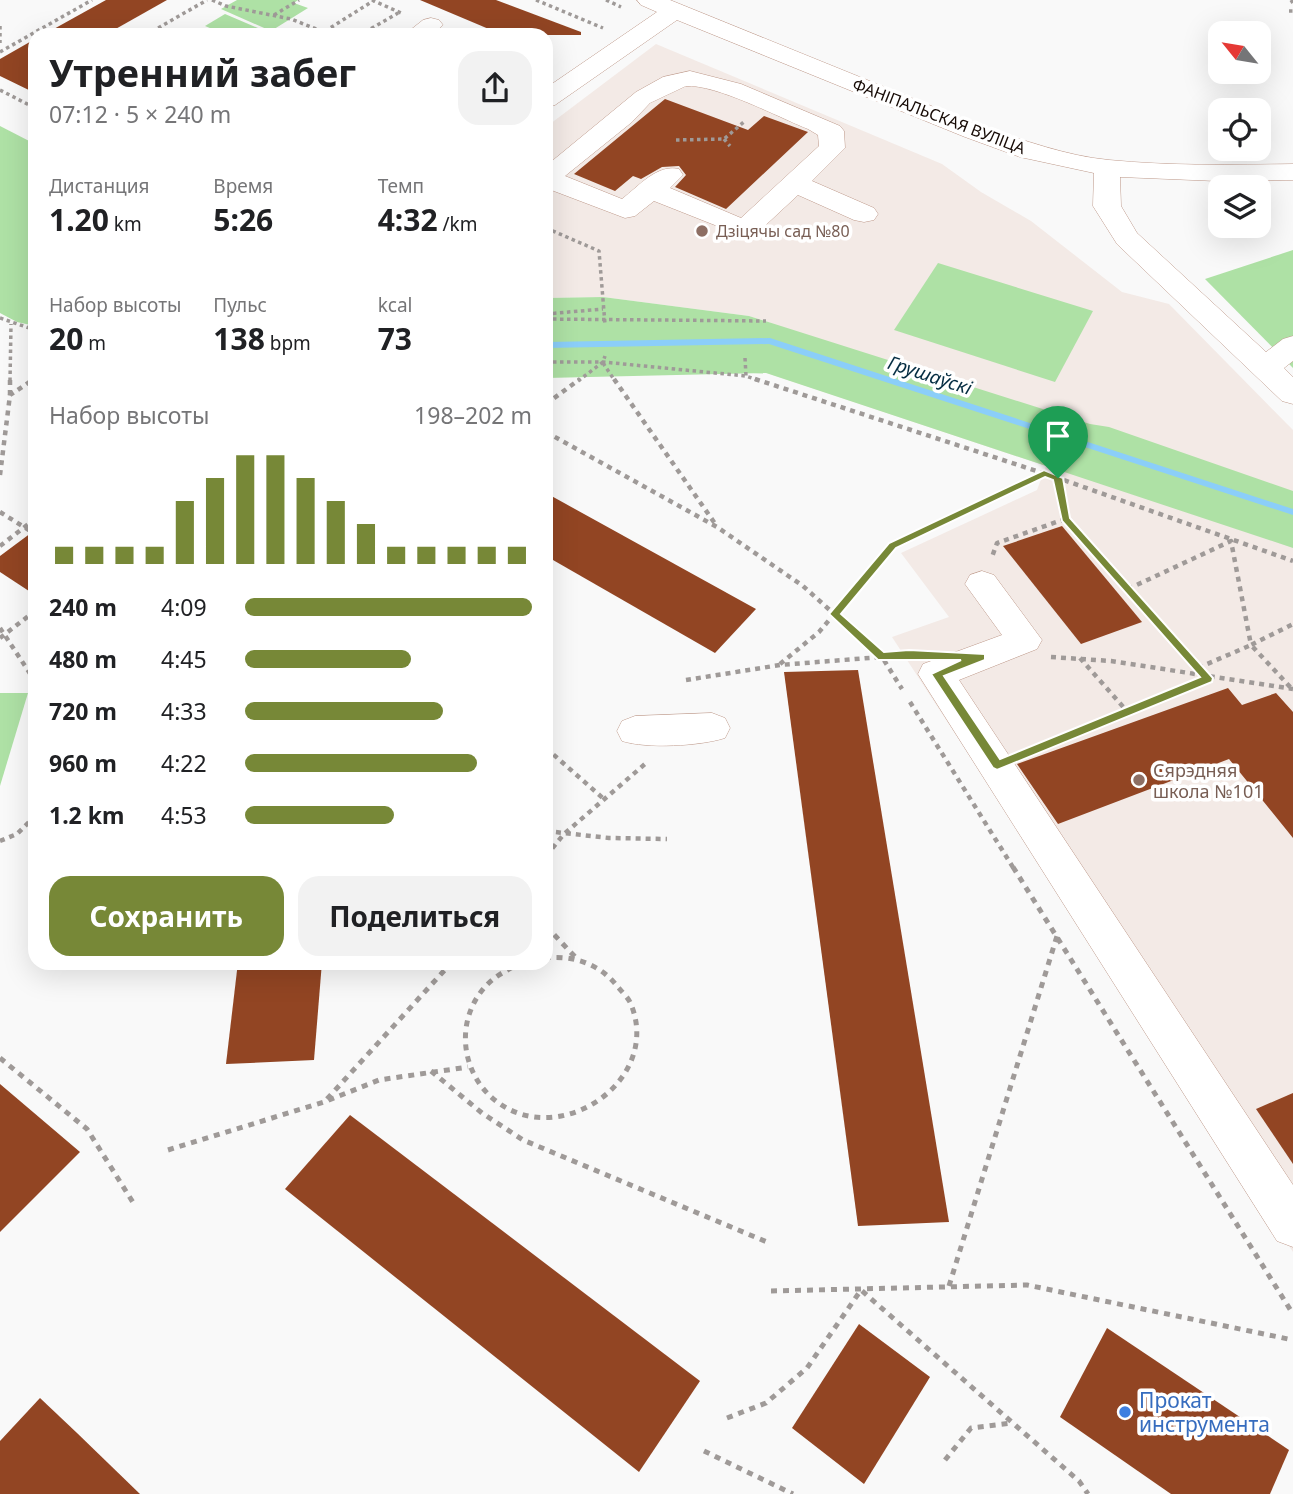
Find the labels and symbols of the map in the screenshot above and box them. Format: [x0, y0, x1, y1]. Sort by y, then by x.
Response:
north arrow [1208, 21, 1270, 84]
street label: ФАНІПАЛЬСКАЯ ВУЛІЦА [849, 73, 1029, 159]
place label: Дзіцячы сад №80 [716, 220, 850, 242]
marker: Дзіцячы сад №80 [694, 223, 710, 239]
water label: Грушаўскі [885, 349, 976, 401]
pin [1028, 406, 1088, 478]
place label: Сярэдняя школа №101 [1153, 758, 1263, 803]
marker: Сярэдняя школа №101 [1131, 772, 1147, 788]
place label: Прокат инструмента [1139, 1386, 1270, 1438]
marker: Прокат инструмента [1117, 1404, 1133, 1420]

